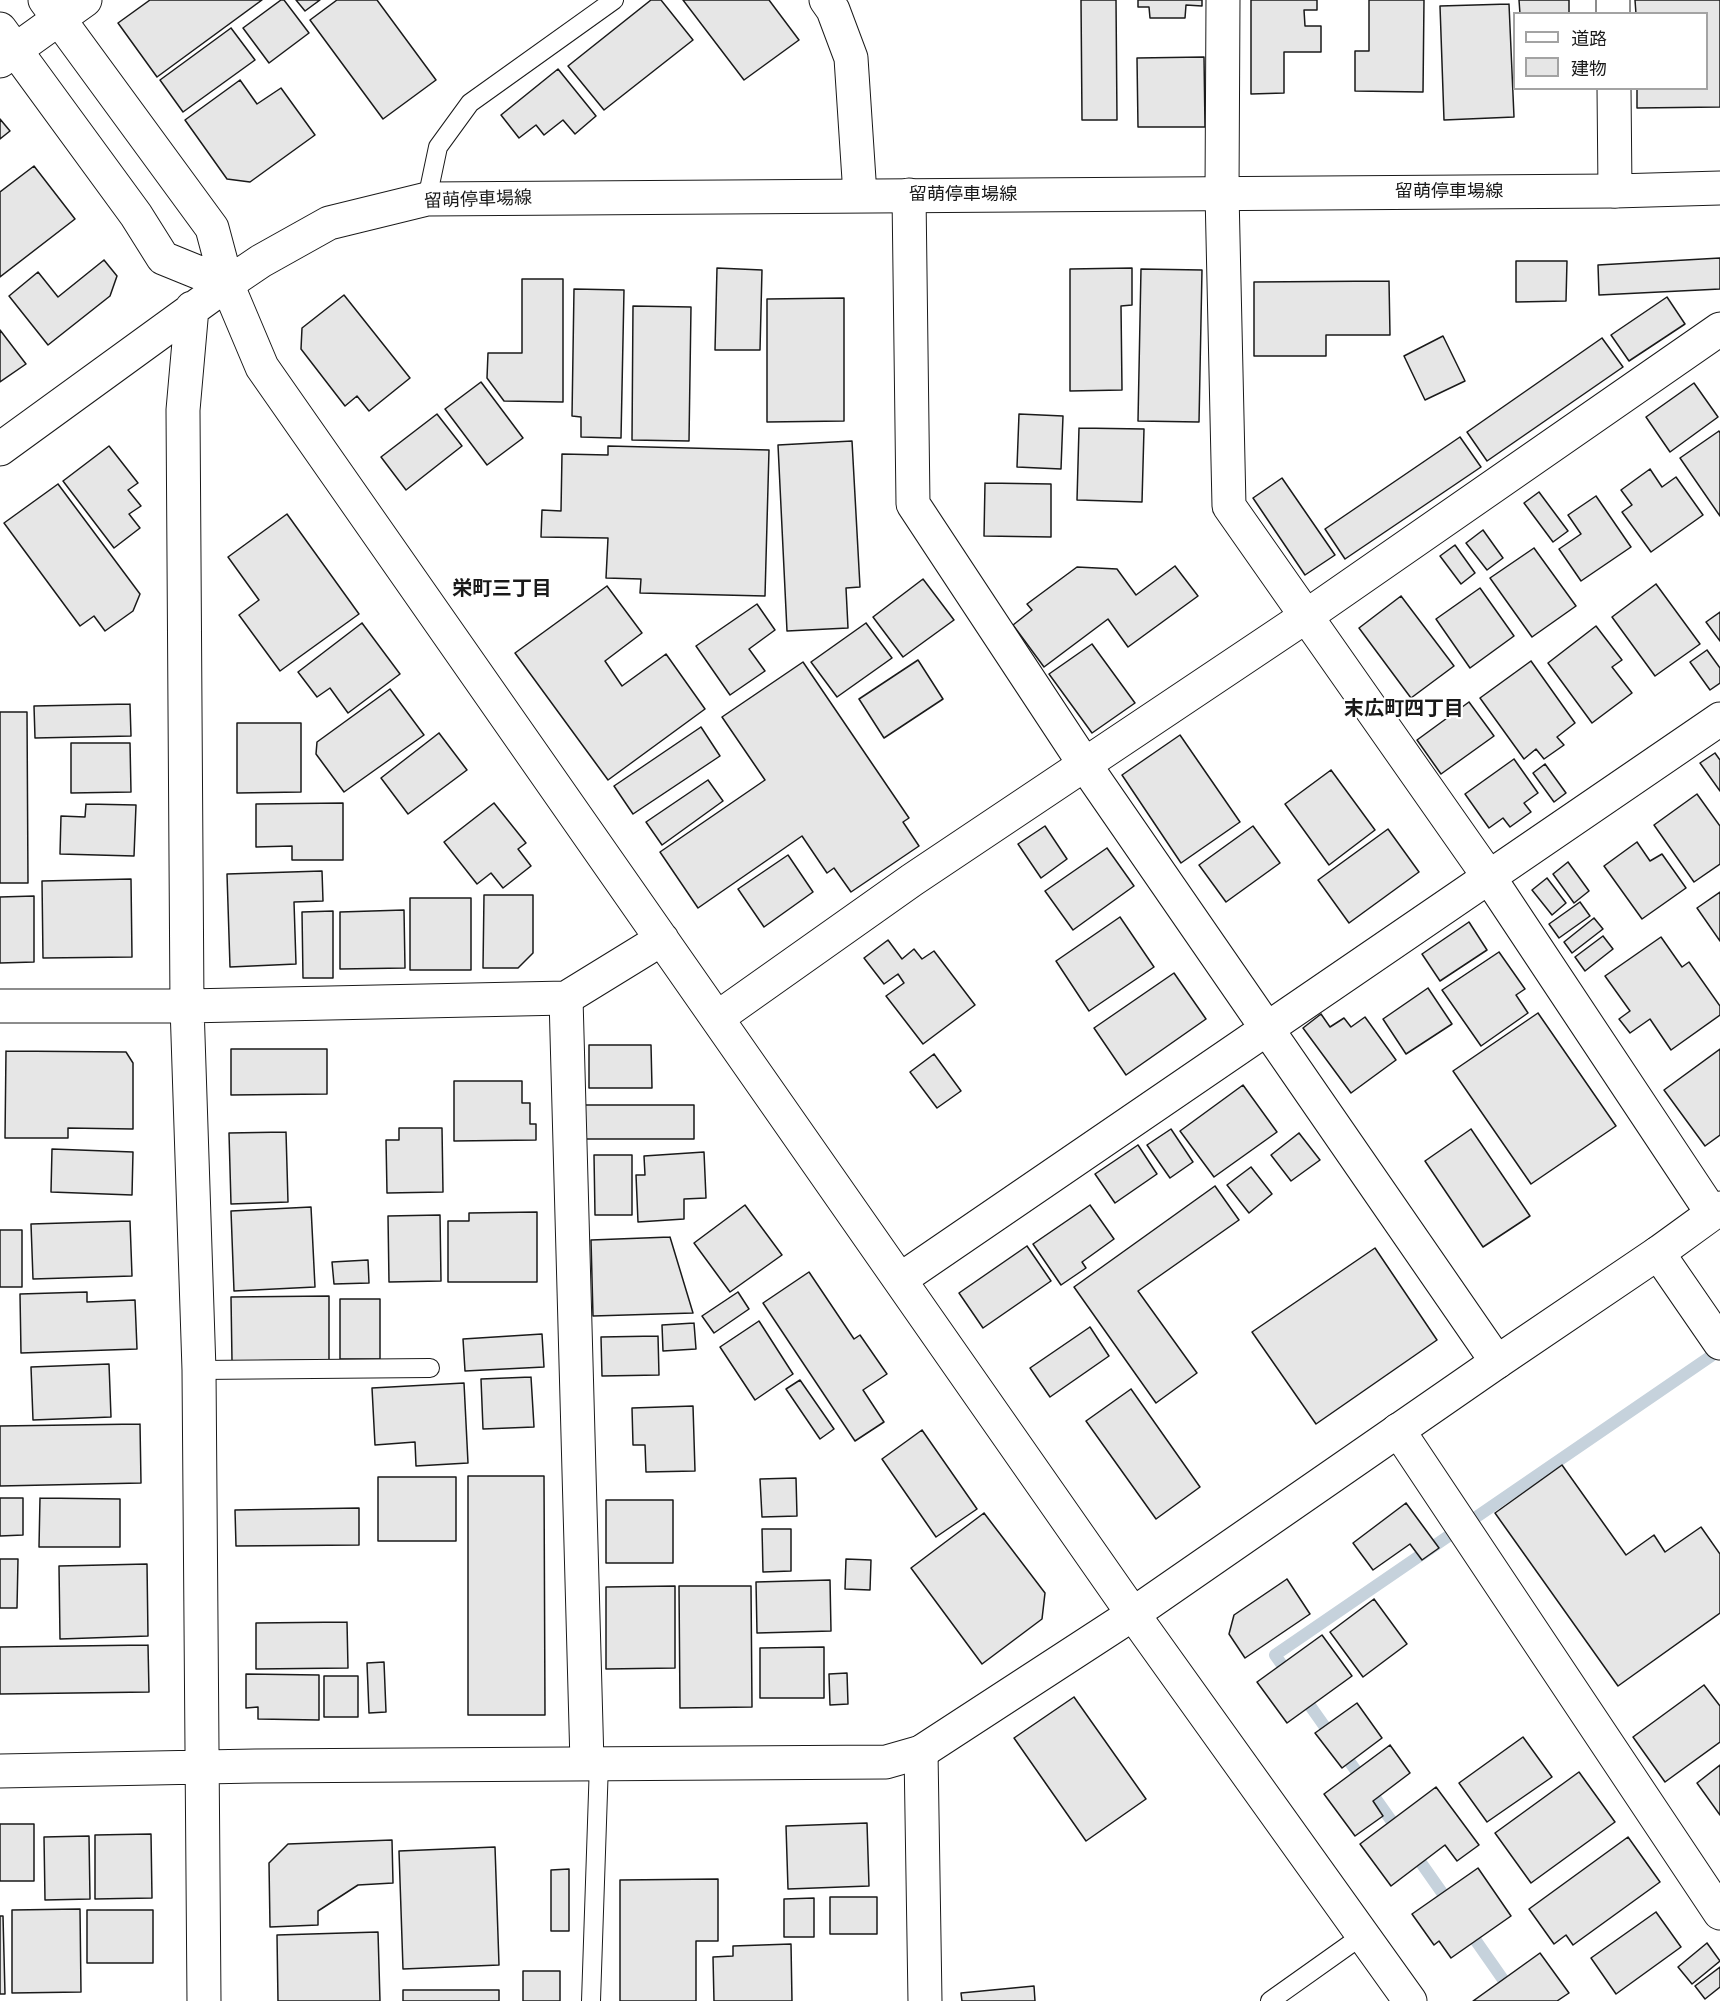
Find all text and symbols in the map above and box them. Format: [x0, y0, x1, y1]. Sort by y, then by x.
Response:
legend [1513, 12, 1708, 90]
text: 道路 [1571, 28, 1607, 50]
text: 建物 [1571, 58, 1607, 80]
street label: 留萌停車場線 [1395, 181, 1503, 203]
street label: 留萌停車場線 [909, 184, 1017, 206]
street label: 留萌停車場線 [424, 187, 532, 213]
district label: 栄町三丁目 [452, 577, 552, 601]
district label: 末広町四丁目 [1344, 697, 1464, 721]

